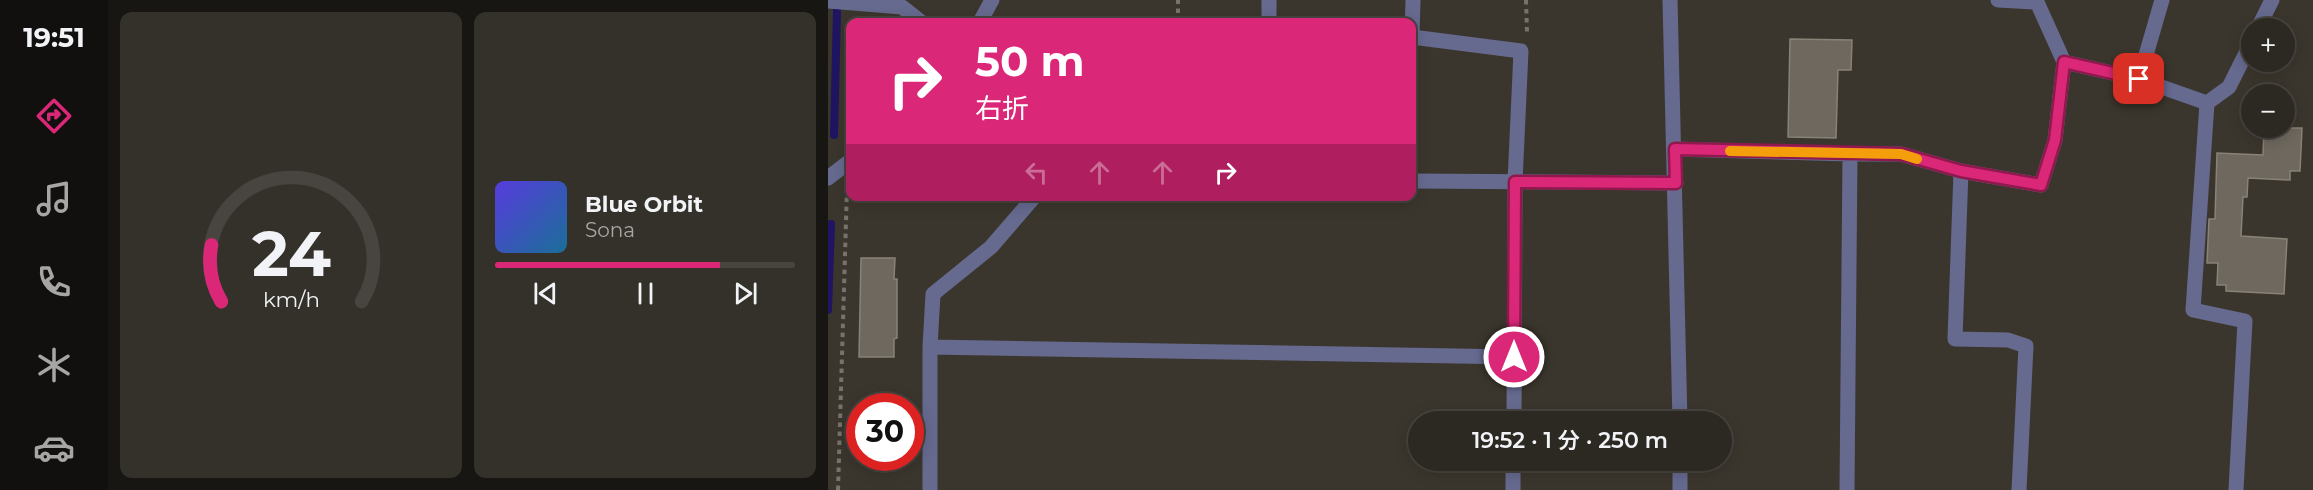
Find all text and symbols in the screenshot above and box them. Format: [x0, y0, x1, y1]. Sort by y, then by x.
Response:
map controls [2241, 18, 2295, 138]
button: + [2241, 18, 2295, 72]
text: 19:51 [23, 21, 85, 54]
text: 50 m [975, 35, 1084, 87]
icon: right [876, 42, 954, 120]
pin [2113, 53, 2164, 104]
icon: arrive [2122, 62, 2155, 95]
button: − [2241, 84, 2295, 138]
text: 右折 [975, 92, 1029, 125]
icon: directions [33, 95, 75, 137]
icon: left [1020, 156, 1053, 189]
icon: ahead [1083, 156, 1116, 189]
icon: ahead [1146, 156, 1179, 189]
icon: right [1209, 156, 1242, 189]
icon: music [33, 178, 75, 220]
text: Blue Orbit [585, 191, 703, 218]
text: 24 [251, 216, 331, 292]
text: Sona [585, 218, 635, 242]
icon: phone [33, 261, 75, 303]
icon: previous [529, 277, 562, 310]
icon: pause [629, 277, 662, 310]
icon: next [729, 277, 762, 310]
text: km/h [262, 286, 320, 312]
position arrow [1482, 325, 1546, 389]
icon: climate [33, 344, 75, 386]
speed limit sign: 30 [846, 393, 924, 471]
icon: car [33, 427, 75, 469]
text: 19:52 · 1 分 · 250 m [1472, 427, 1668, 454]

